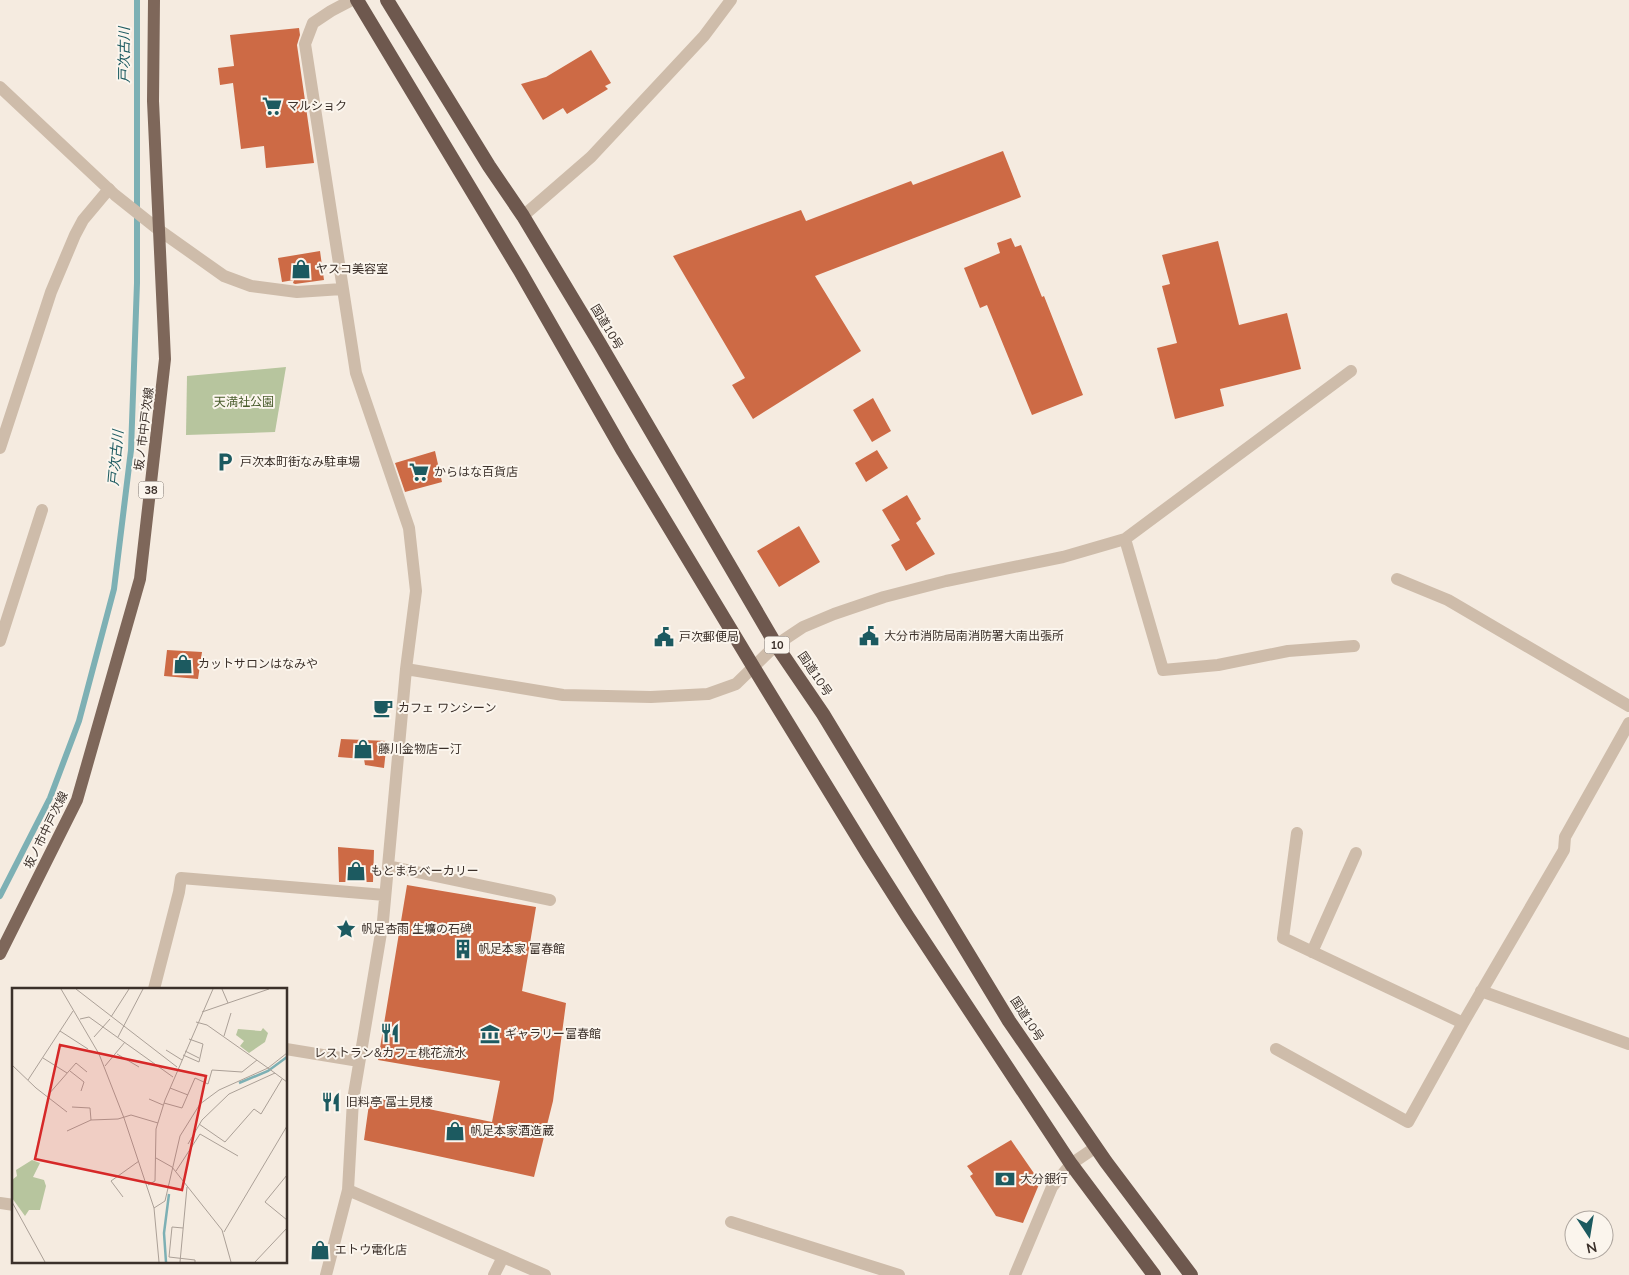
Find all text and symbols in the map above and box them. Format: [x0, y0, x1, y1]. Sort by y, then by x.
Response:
water label: 戸次古川 [115, 25, 134, 83]
supermarket icon: マルショク [261, 95, 283, 117]
place label: マルショク [287, 98, 347, 114]
shop icon: ヤスコ美容室 [290, 258, 312, 280]
place label: ヤスコ美容室 [316, 261, 388, 277]
street label: 国道10号 [587, 301, 627, 353]
street label: 坂ノ市中戸次線 [131, 386, 157, 472]
park label: 天満社公園 [214, 394, 274, 410]
water label: 戸次古川 [104, 427, 128, 487]
parking icon: 戸次本町街なみ駐車場 [214, 451, 236, 473]
place label: 戸次本町街なみ駐車場 [240, 454, 360, 470]
supermarket icon: からはな百貨店 [408, 461, 430, 483]
place label: からはな百貨店 [434, 464, 518, 480]
road number: 38 [138, 482, 164, 498]
public building icon: 大分市消防局南消防署大南出張所 [858, 625, 880, 647]
public building icon: 戸次郵便局 [653, 626, 675, 648]
place label: 大分市消防局南消防署大南出張所 [884, 628, 1064, 644]
place label: 戸次郵便局 [679, 629, 739, 645]
road number: 10 [764, 636, 790, 654]
street label: 国道10号 [794, 649, 836, 699]
shop icon: カットサロンはなみや [172, 653, 194, 675]
place label: カットサロンはなみや [198, 656, 318, 672]
cafe icon: カフェ ワンシーン [372, 697, 394, 719]
place label: カフェ ワンシーン [398, 700, 497, 716]
shop icon: 藤川金物店ー汀 [352, 738, 374, 760]
place label: 藤川金物店ー汀 [378, 741, 462, 757]
street label: 坂ノ市中戸次線 [20, 789, 72, 871]
shop icon: もとまちベーカリー [345, 860, 367, 882]
place label: もとまちベーカリー [371, 863, 479, 879]
place icon: 帆足杏雨 生壙の石碑 [335, 918, 357, 940]
place label: 帆足杏雨 生壙の石碑 [361, 921, 472, 937]
building icon: 帆足本家 富春館 [452, 938, 474, 960]
place label: 帆足本家 富春館 [478, 941, 565, 957]
inset map [12, 988, 288, 1262]
street label: 国道10号 [1007, 994, 1047, 1044]
restaurant icon: レストラン&カフェ桃花流水 [379, 1022, 401, 1044]
museum icon: ギャラリー富春館 [479, 1023, 501, 1045]
place label: ギャラリー富春館 [505, 1026, 601, 1042]
place label: レストラン&カフェ桃花流水 [314, 1045, 466, 1061]
restaurant icon: 旧料亭 冨士見楼 [320, 1091, 342, 1113]
place label: 旧料亭 冨士見楼 [346, 1094, 433, 1110]
shop icon: 帆足本家酒造蔵 [444, 1120, 466, 1142]
place label: 帆足本家酒造蔵 [470, 1123, 554, 1139]
bank icon: 大分銀行 [994, 1168, 1016, 1190]
place label: 大分銀行 [1020, 1171, 1068, 1187]
north arrow [1564, 1210, 1614, 1260]
text: N [1584, 1237, 1599, 1258]
shop icon: エトウ電化店 [309, 1239, 331, 1261]
place label: エトウ電化店 [335, 1242, 407, 1258]

